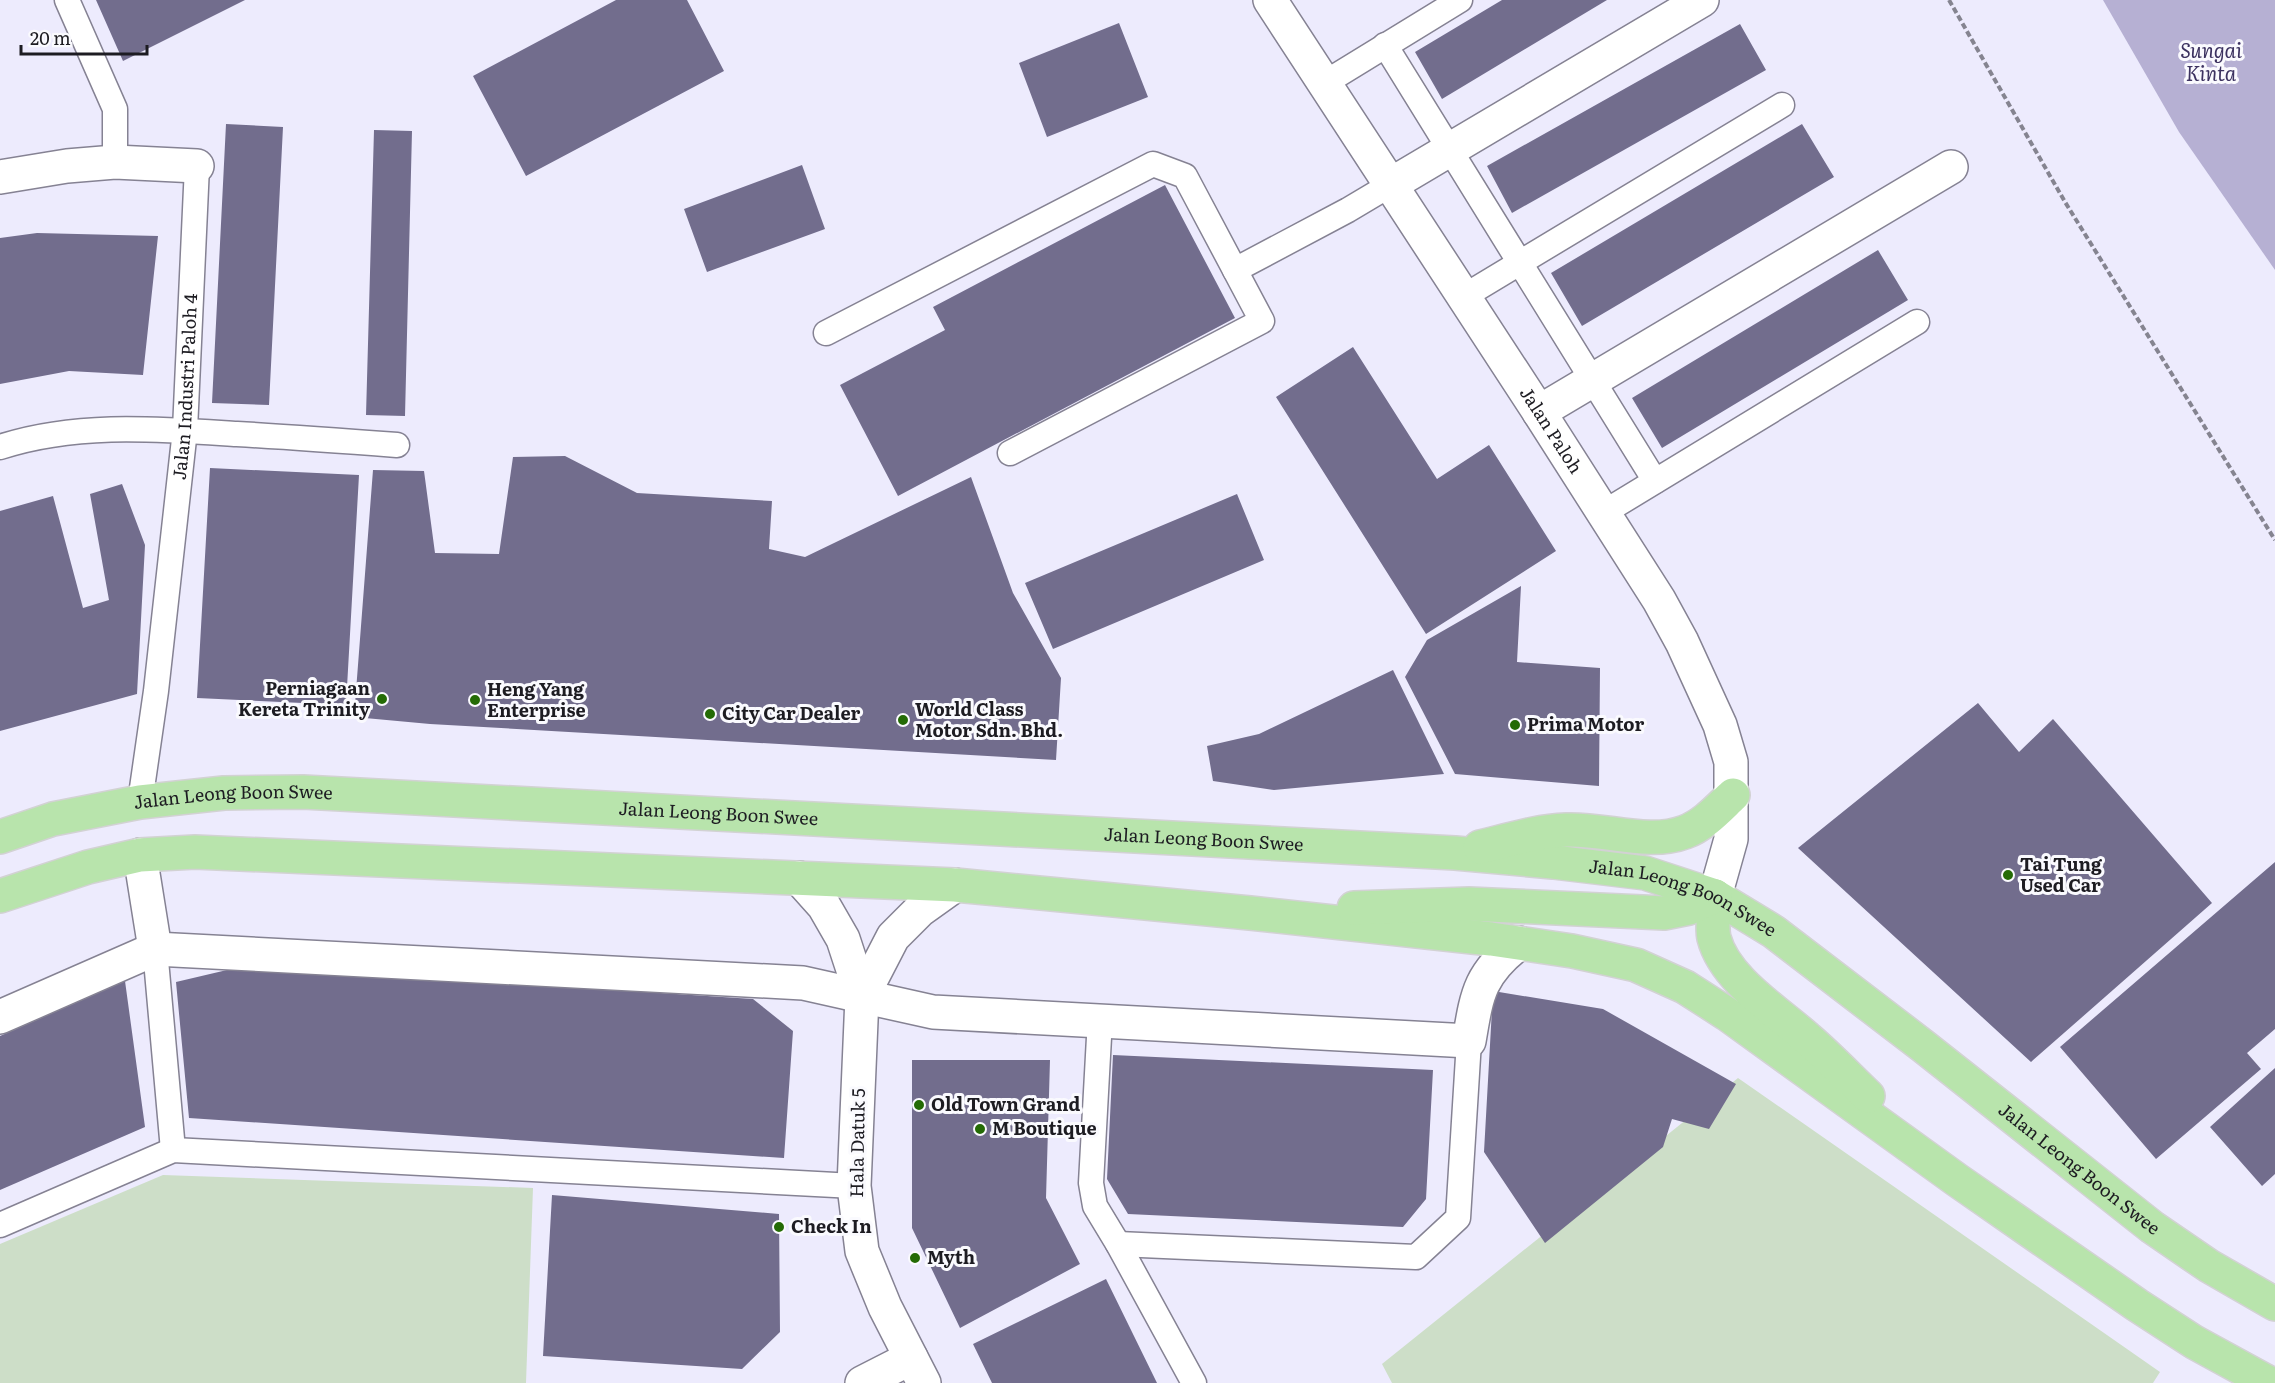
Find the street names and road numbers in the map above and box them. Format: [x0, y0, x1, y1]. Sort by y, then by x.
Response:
street label: Jalan Industri Paloh 4 [165, 293, 203, 481]
street label: Jalan Paloh [1514, 381, 1590, 479]
street label: Jalan Leong Boon Swee [131, 777, 334, 815]
street label: Jalan Leong Boon Swee [618, 794, 819, 831]
street label: Jalan Leong Boon Swee [1103, 819, 1304, 857]
street label: Jalan Leong Boon Swee [1587, 851, 1782, 942]
street label: Hala Datuk 5 [842, 1088, 871, 1198]
street label: Jalan Leong Boon Swee [1993, 1096, 2166, 1241]

